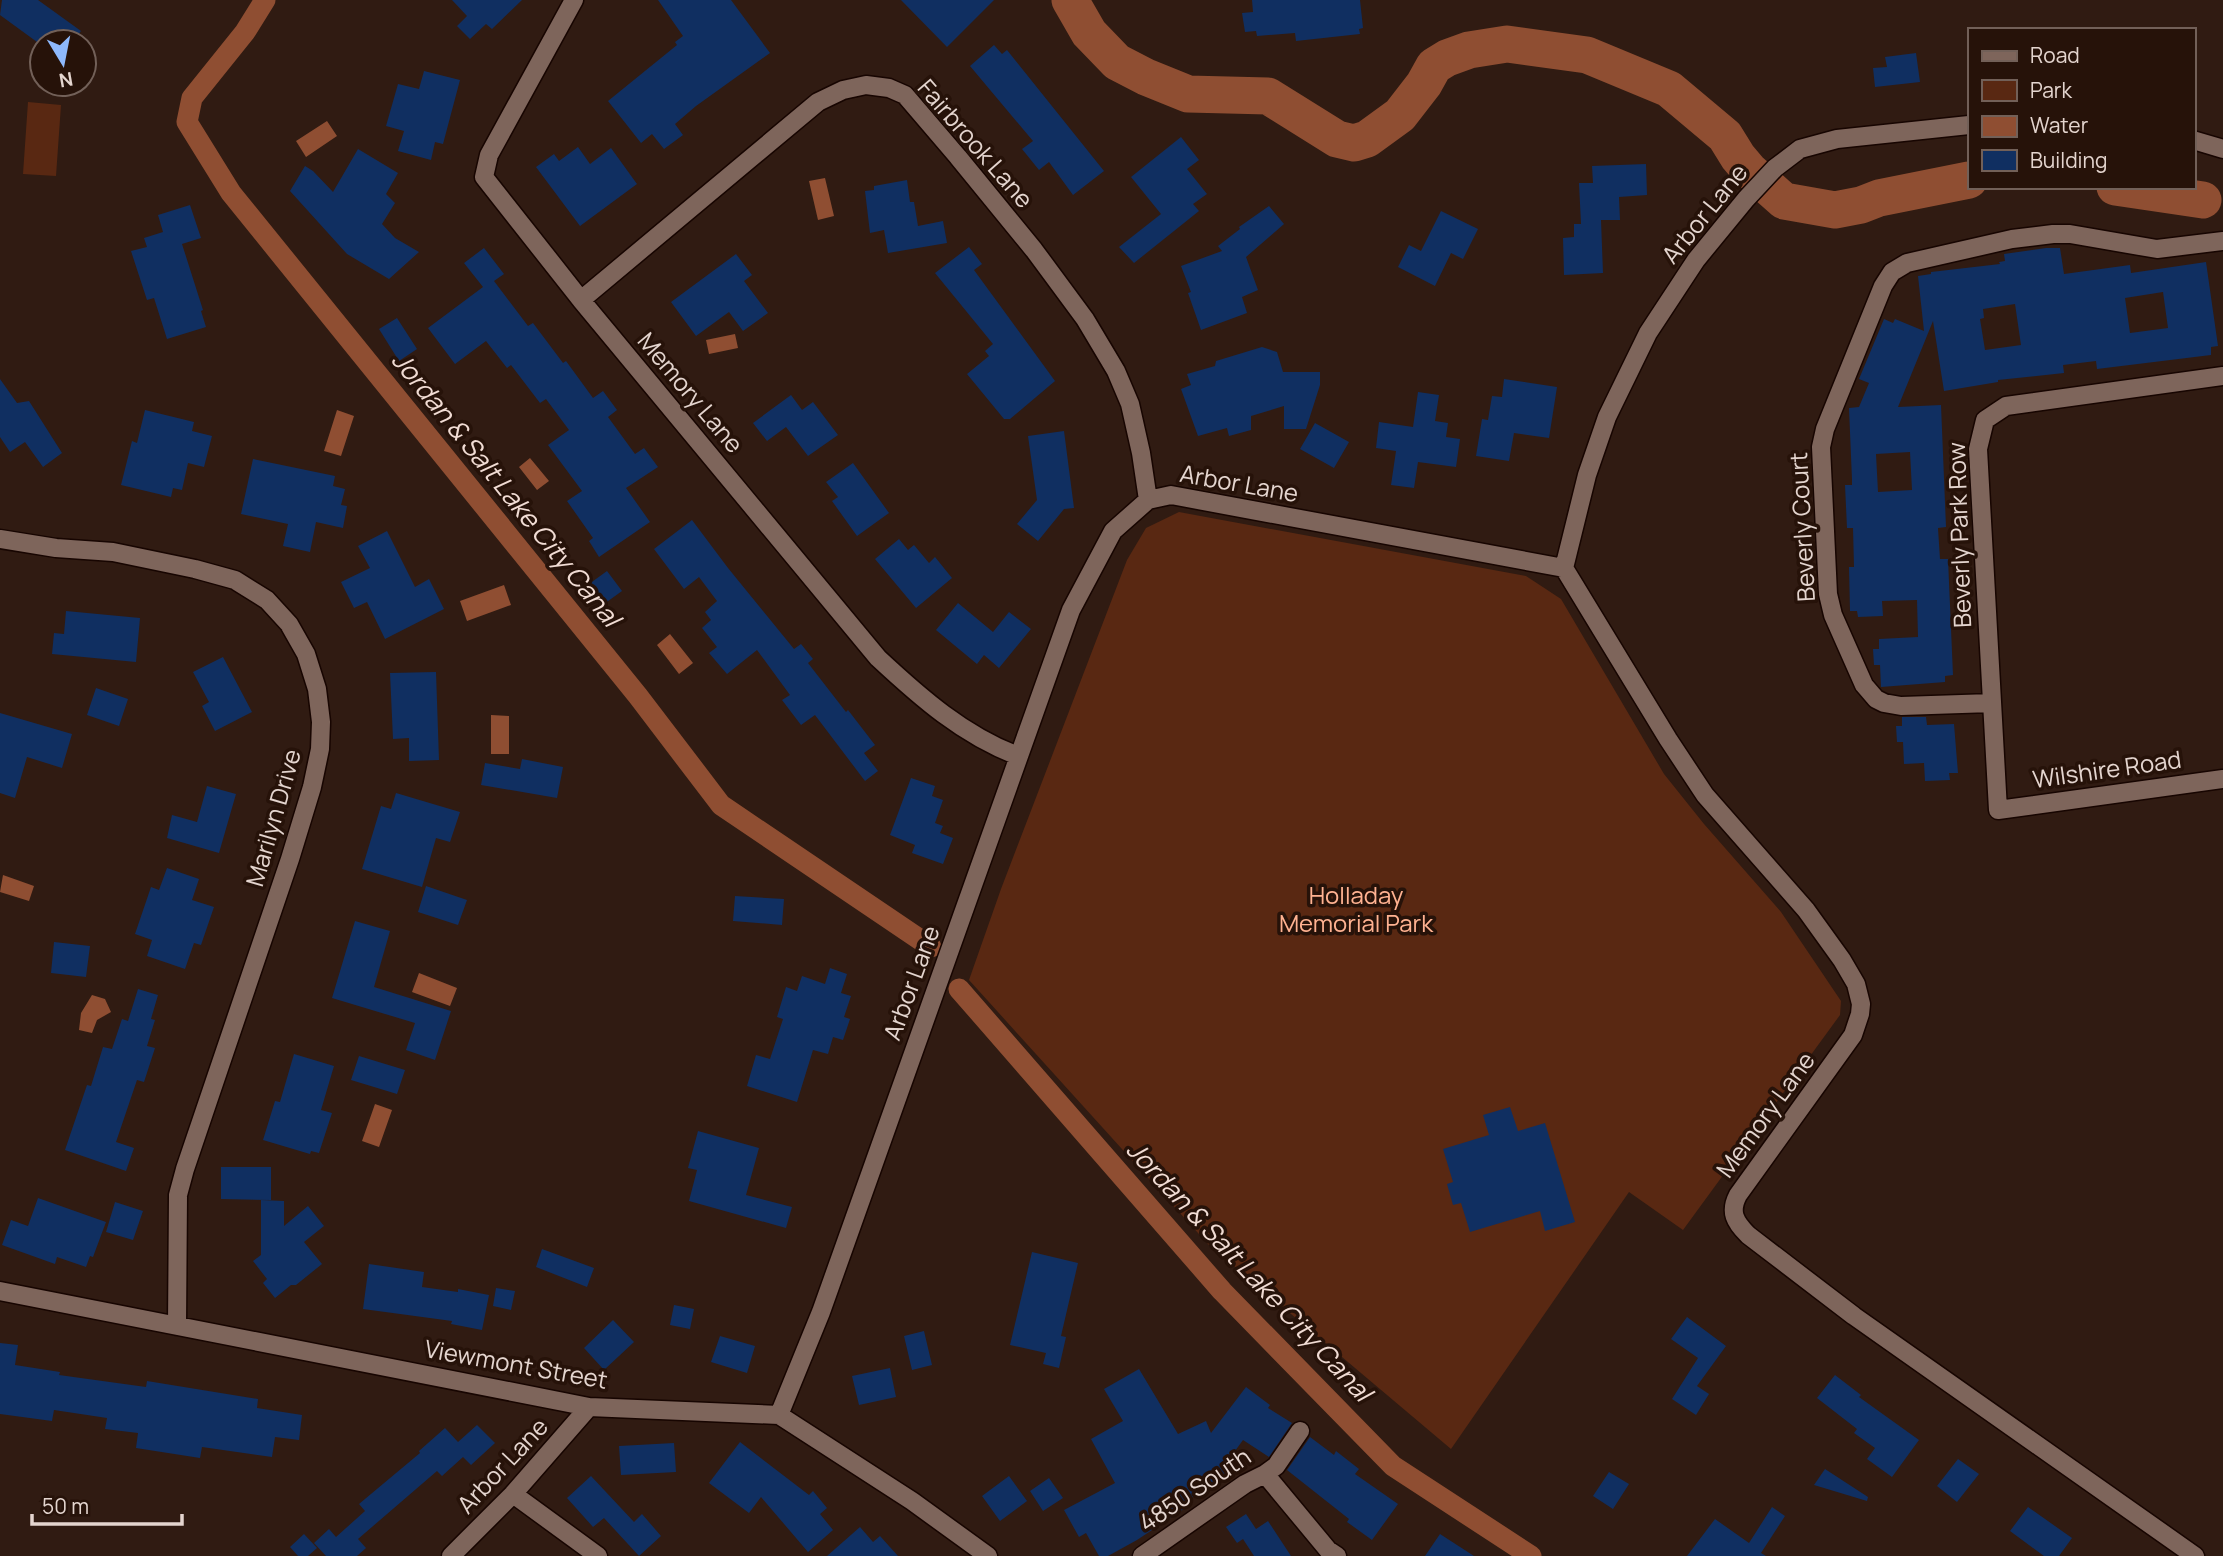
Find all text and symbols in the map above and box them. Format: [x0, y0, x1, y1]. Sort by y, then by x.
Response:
north arrow [28, 28, 98, 98]
legend [1968, 28, 2195, 189]
text: Road [2030, 41, 2080, 69]
text: N [57, 66, 75, 94]
street label: Fairbrook Lane [911, 72, 1041, 214]
text: Park [2030, 76, 2072, 104]
text: Water [2030, 111, 2089, 139]
text: Building [2030, 146, 2107, 174]
street label: Arbor Lane [1653, 156, 1754, 270]
street label: Memory Lane [631, 325, 751, 459]
water label: Jordan & Salt Lake City Canal [384, 343, 631, 636]
street label: Beverly Park Row [1939, 442, 1978, 628]
street label: Beverly Court [1781, 452, 1822, 603]
street label: Arbor Lane [1178, 456, 1301, 509]
street label: Wilshire Road [2030, 742, 2183, 795]
street label: Marilyn Drive [237, 745, 308, 890]
park label: Holladay Memorial Park [1279, 878, 1434, 939]
street label: Arbor Lane [875, 921, 947, 1044]
street label: Memory Lane [1708, 1045, 1822, 1184]
water label: Jordan & Salt Lake City Canal [1119, 1132, 1382, 1411]
street label: Viewmont Street [422, 1331, 610, 1396]
street label: Arbor Lane [449, 1410, 555, 1520]
street label: 4850 South [1132, 1439, 1257, 1538]
scale bar [32, 1482, 182, 1526]
text: 50 m [42, 1492, 89, 1520]

